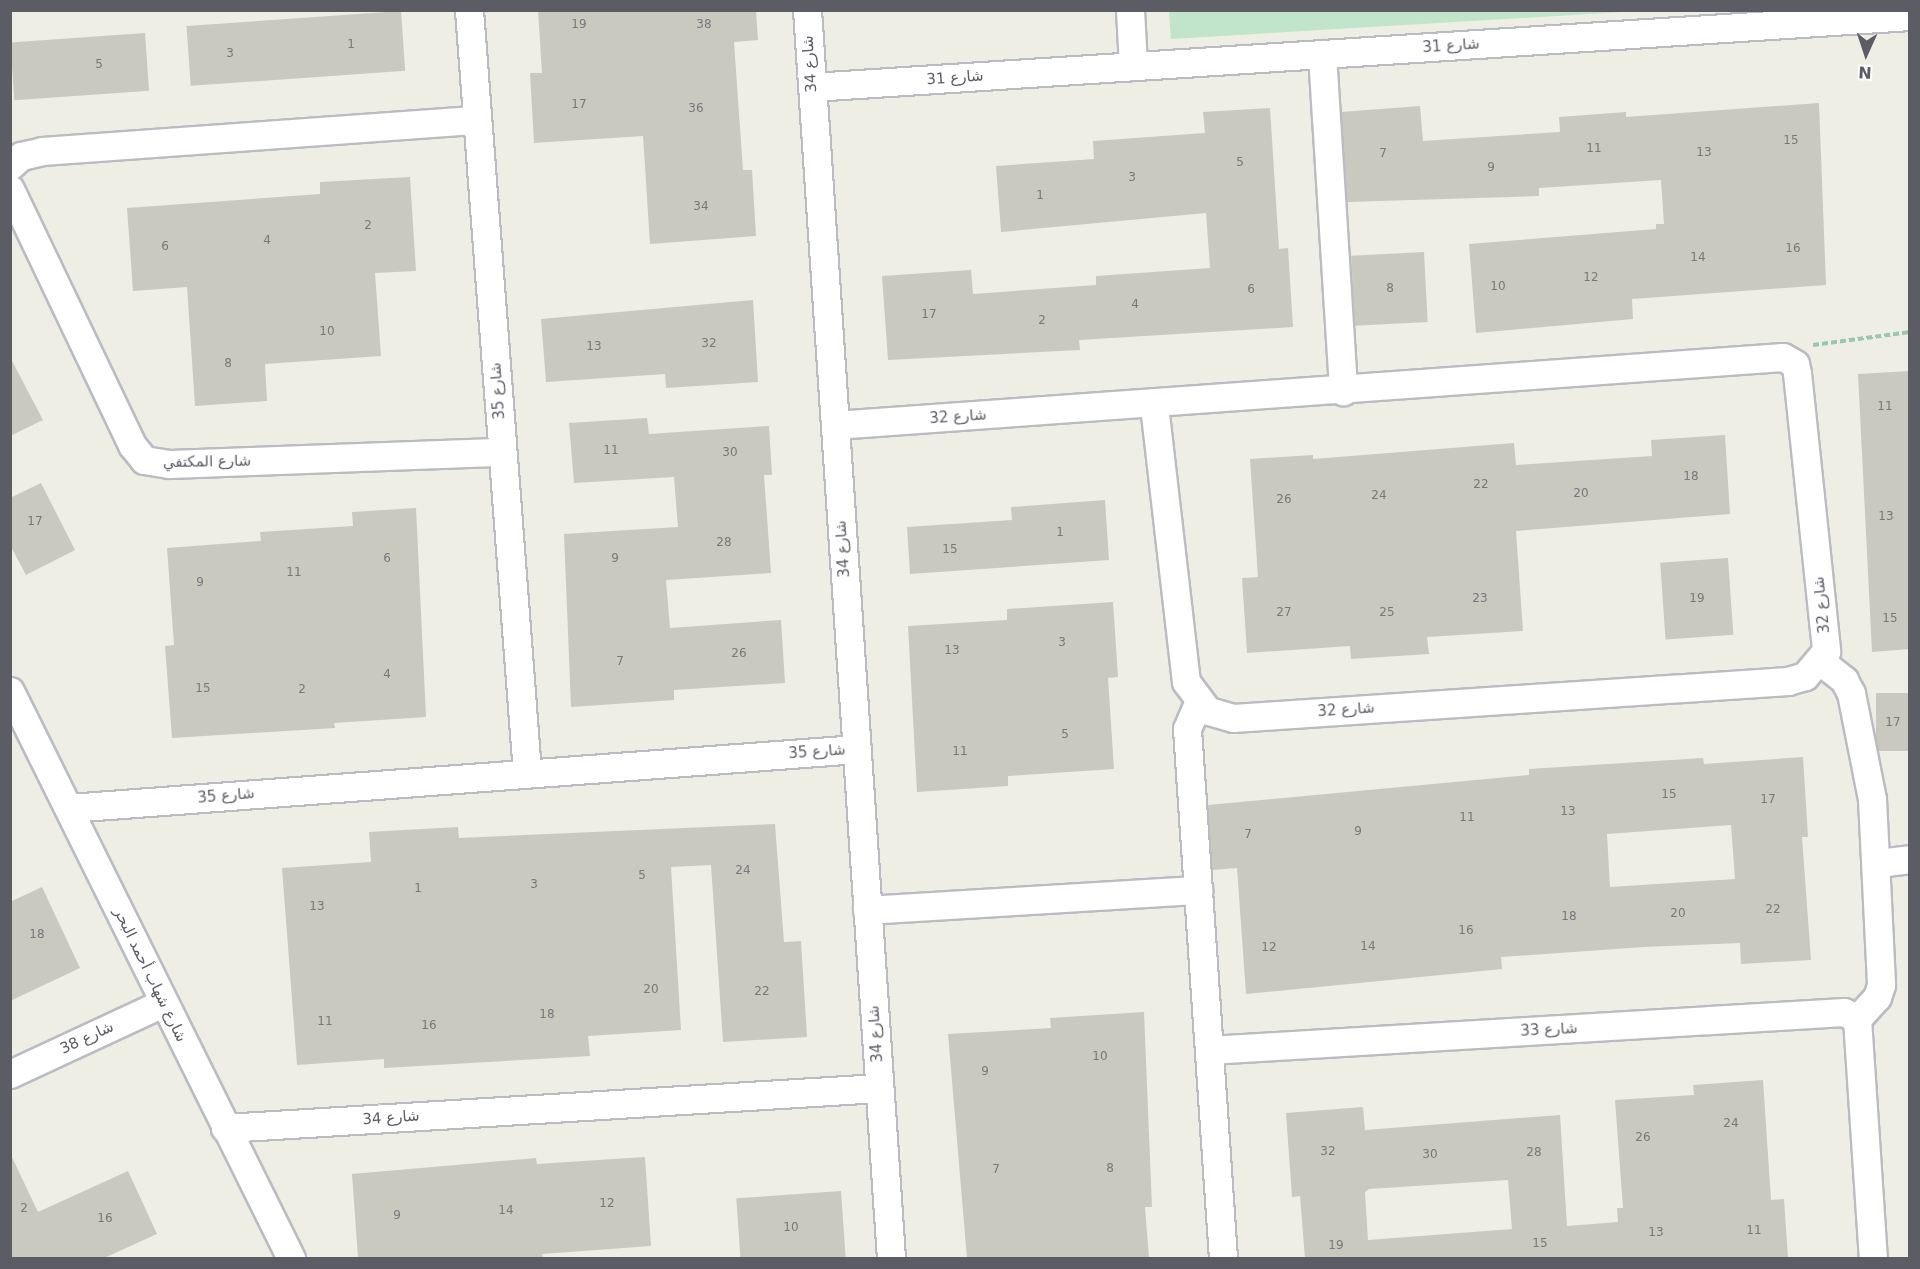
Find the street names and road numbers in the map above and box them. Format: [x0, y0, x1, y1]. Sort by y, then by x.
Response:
street label: شارع 34 [799, 35, 821, 93]
street label: شارع 31 [1422, 35, 1480, 57]
street label: شارع 31 [926, 67, 984, 89]
street label: شارع 35 [487, 362, 509, 420]
street label: شارع 32 [929, 406, 987, 428]
street label: شارع المكتفي [163, 452, 251, 472]
street label: شارع 34 [832, 520, 854, 578]
street label: شارع 32 [1810, 576, 1834, 634]
street label: شارع 32 [1317, 699, 1375, 721]
street label: شارع 35 [788, 741, 846, 763]
street label: شارع 35 [197, 785, 255, 807]
street label: شارع شهاب أحمد البحر [110, 905, 190, 1045]
street label: شارع 34 [865, 1005, 887, 1063]
street label: شارع 38 [57, 1018, 117, 1058]
street label: شارع 33 [1520, 1020, 1578, 1040]
street label: شارع 34 [362, 1107, 420, 1129]

